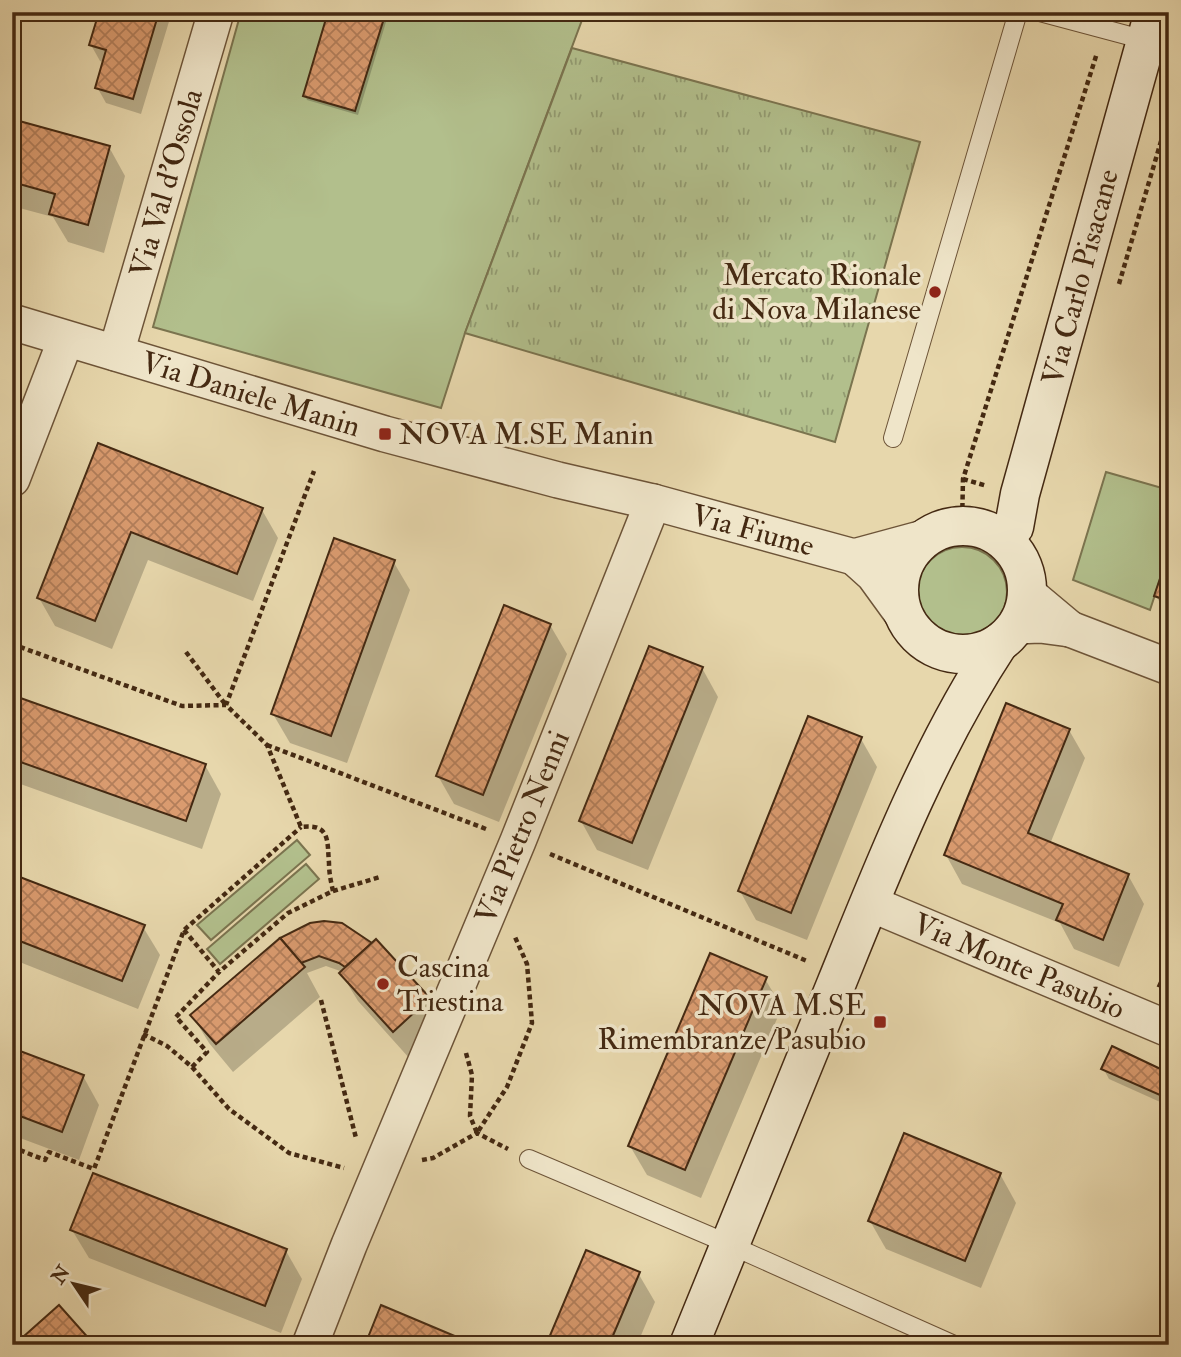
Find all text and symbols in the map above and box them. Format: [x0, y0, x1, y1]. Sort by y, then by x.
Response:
street label: Via Val d'Ossola [122, 84, 211, 282]
street label: Via Carlo Pisacane [1034, 165, 1127, 389]
place label: Mercato Rionale di Nova Milanese [712, 257, 921, 328]
marker: Mercato Rionale di Nova Milanese [927, 284, 943, 300]
street label: Via Daniele Manin [137, 344, 365, 445]
place label: NOVA M.SE Manin [399, 416, 654, 453]
marker: NOVA M.SE Manin [377, 426, 393, 442]
street label: Via Fiume [688, 496, 818, 565]
street label: Via Pietro Nenni [467, 725, 578, 929]
street label: Via Monte Pasubio [907, 905, 1130, 1028]
place label: Cascina Triestina [397, 949, 504, 1020]
marker: Cascina Triestina [375, 976, 391, 992]
place label: NOVA M.SE Rimembranze/Pasubio [597, 987, 866, 1058]
marker: NOVA M.SE Rimembranze/Pasubio [872, 1014, 888, 1030]
north arrow [38, 1248, 108, 1318]
text: N [46, 1260, 76, 1289]

